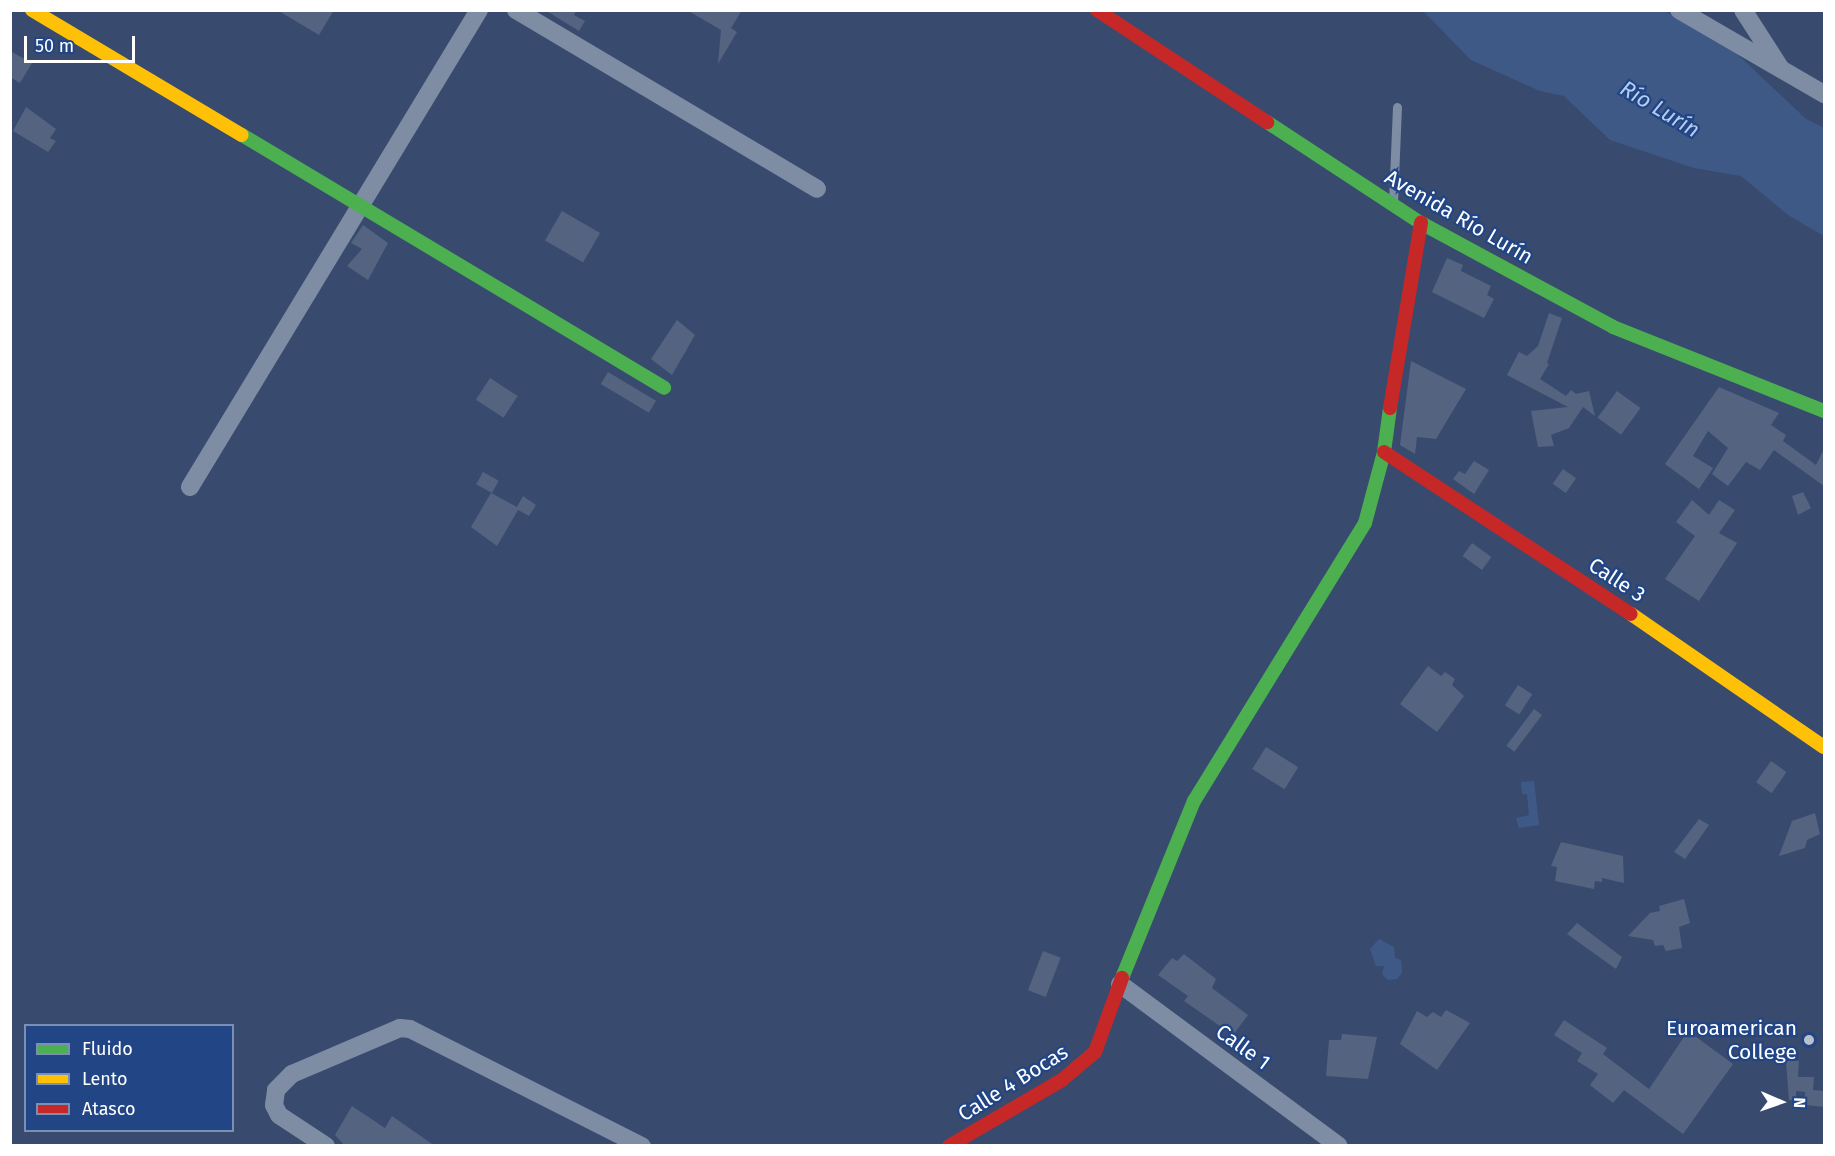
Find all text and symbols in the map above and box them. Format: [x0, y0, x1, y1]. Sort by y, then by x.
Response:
scale bar [27, 24, 138, 62]
text: 50 m [35, 35, 74, 57]
water label: Río Lurín [1615, 75, 1705, 143]
street label: Avenida Río Lurín [1381, 164, 1537, 270]
street label: Calle 3 [1584, 552, 1650, 608]
place label: Euroamerican College [1666, 1015, 1797, 1065]
street label: Calle 1 [1211, 1019, 1275, 1075]
legend [24, 1024, 234, 1132]
marker: Euroamerican College [1802, 1033, 1816, 1047]
text: Fluido [82, 1038, 133, 1060]
street label: Calle 4 Bocas [953, 1039, 1073, 1127]
text: Lento [82, 1068, 128, 1090]
north arrow [1751, 1072, 1811, 1132]
text: N [1790, 1097, 1809, 1108]
text: Atasco [82, 1098, 135, 1120]

